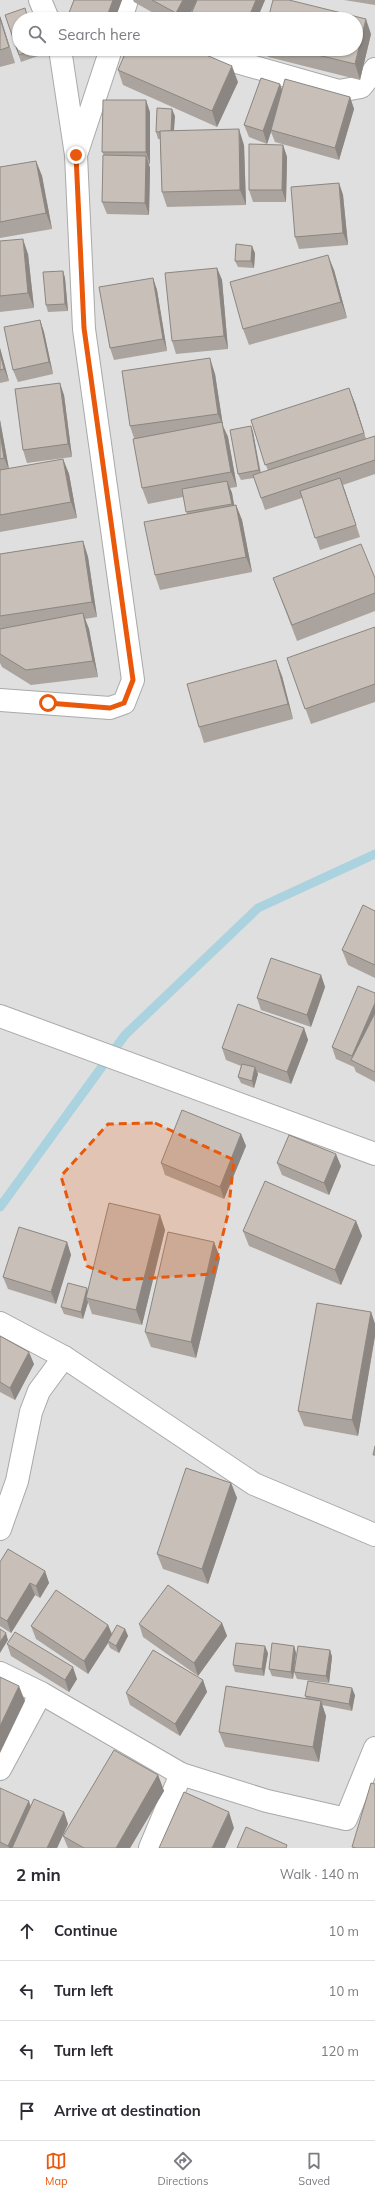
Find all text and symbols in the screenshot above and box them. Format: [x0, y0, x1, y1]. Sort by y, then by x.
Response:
search box [12, 12, 363, 56]
icon: search [26, 23, 48, 45]
text: Search here [58, 25, 140, 44]
route end [67, 146, 85, 164]
route start [39, 694, 57, 712]
text: 2 min [16, 1864, 61, 1885]
text: Walk · 140 m [280, 1866, 359, 1882]
icon: ahead [16, 1920, 38, 1942]
text: Continue [54, 1921, 117, 1940]
text: 10 m [329, 1923, 359, 1939]
icon: left [16, 1980, 38, 2002]
text: Turn left [54, 1981, 113, 2000]
text: 10 m [329, 1983, 359, 1999]
icon: left [16, 2040, 38, 2062]
text: Turn left [54, 2041, 113, 2060]
text: 120 m [321, 2043, 359, 2059]
icon: arrive [16, 2100, 38, 2122]
text: Arrive at destination [54, 2101, 201, 2120]
tab: Map [45, 2150, 68, 2188]
tab: Directions [158, 2150, 208, 2188]
tab: Saved [298, 2150, 330, 2188]

